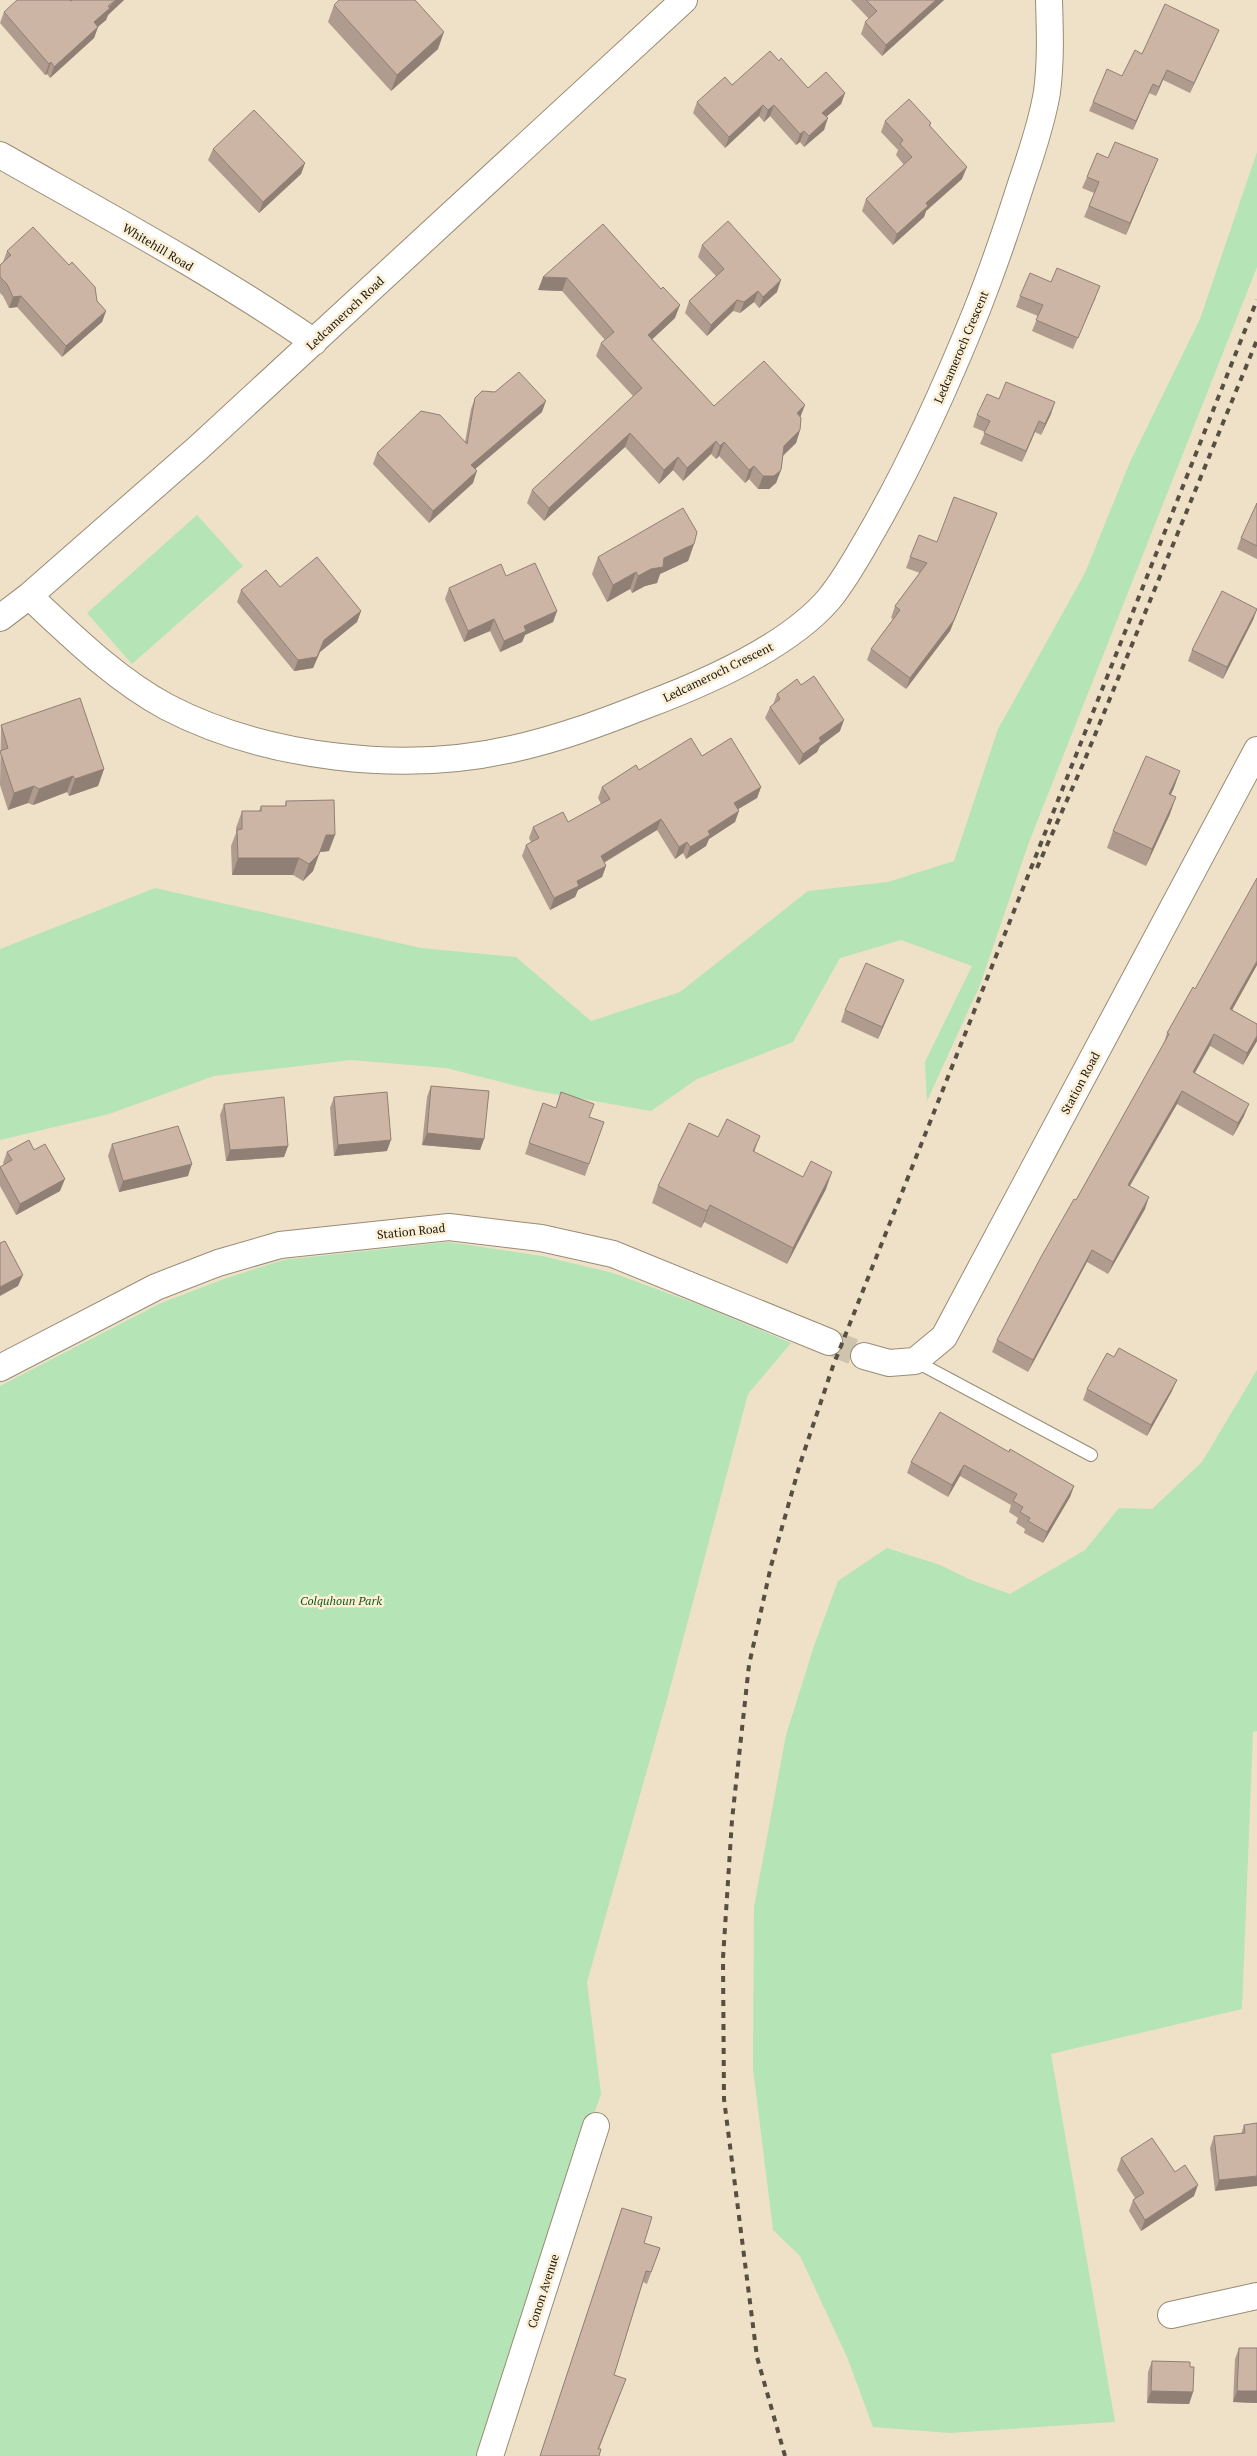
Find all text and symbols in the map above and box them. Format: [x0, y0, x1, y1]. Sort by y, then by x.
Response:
street label: Whitehill Road [120, 220, 196, 274]
street label: Ledcameroch Road [303, 273, 387, 353]
street label: Ledcameroch Crescent [931, 288, 992, 405]
street label: Ledcameroch Crescent [660, 639, 776, 705]
street label: Station Road [1057, 1049, 1103, 1117]
street label: Station Road [376, 1220, 446, 1242]
park label: Colquhoun Park [300, 1593, 382, 1608]
street label: Conon Avenue [524, 2252, 562, 2330]

